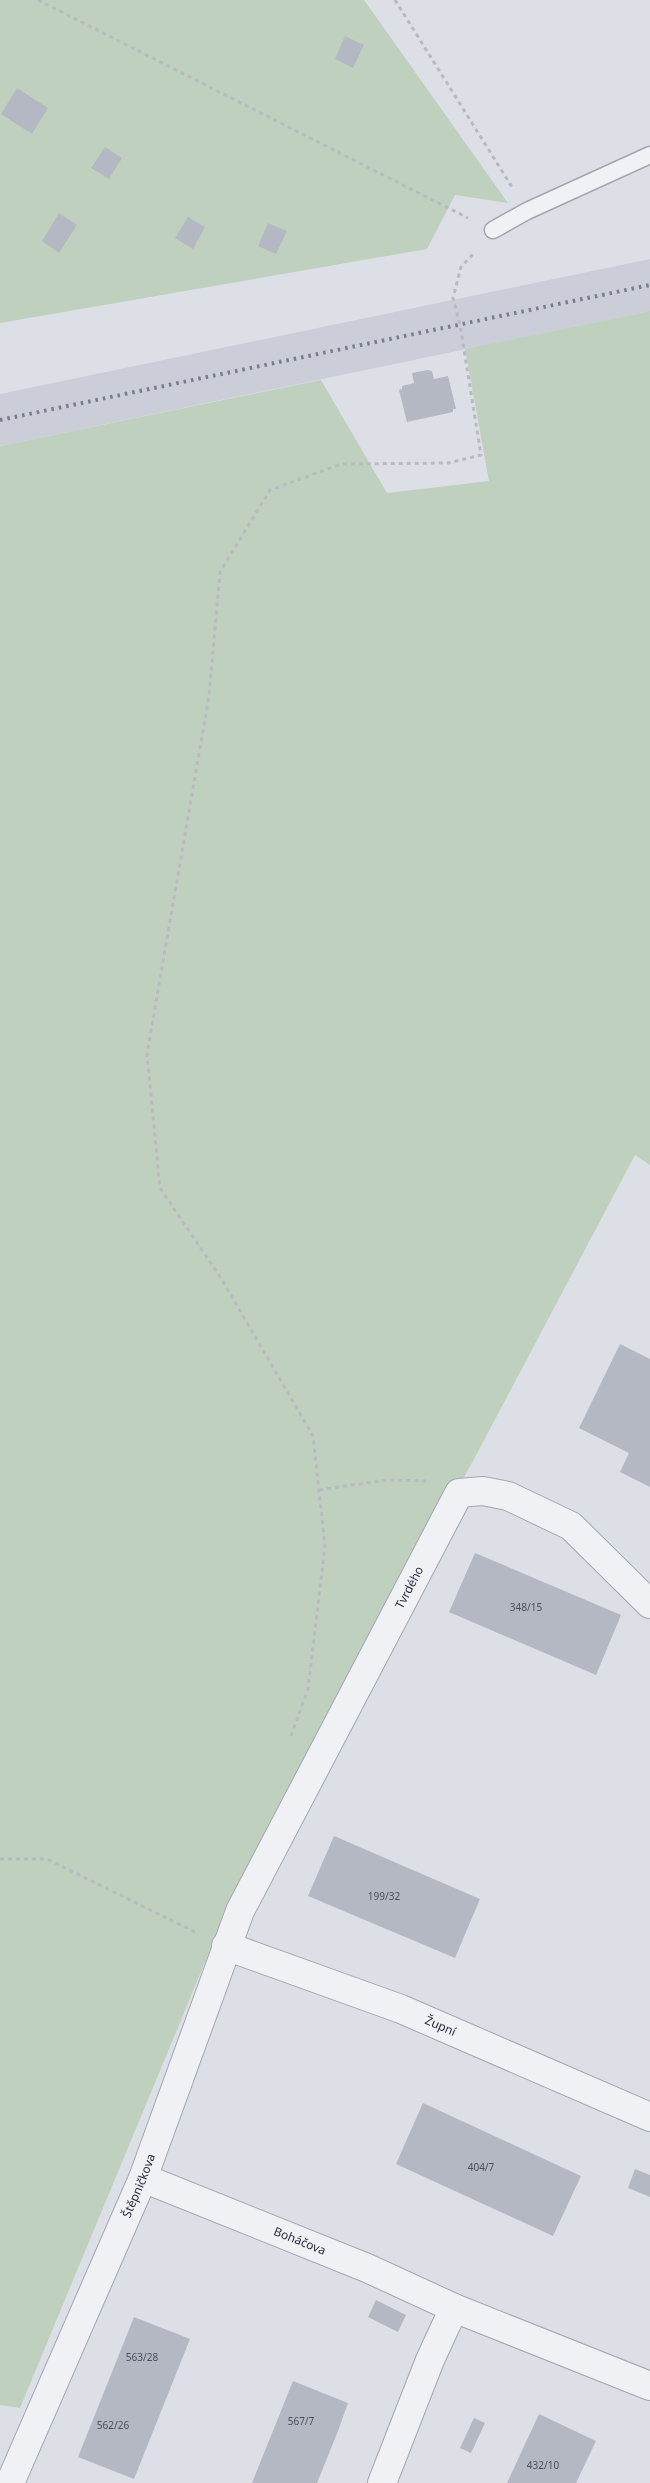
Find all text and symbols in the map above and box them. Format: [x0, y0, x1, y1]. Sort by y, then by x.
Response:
street label: Tvrdého [391, 1563, 427, 1612]
house number: 348/15 [510, 1600, 542, 1614]
house number: 199/32 [368, 1889, 400, 1903]
street label: Župní [422, 2011, 460, 2040]
street label: Štěpničkova [118, 2151, 159, 2220]
house number: 404/7 [468, 2160, 495, 2174]
street label: Boháčova [271, 2222, 329, 2259]
house number: 563/28 [126, 2350, 158, 2364]
house number: 567/7 [288, 2414, 315, 2428]
house number: 562/26 [97, 2418, 129, 2432]
house number: 432/10 [527, 2458, 559, 2472]

